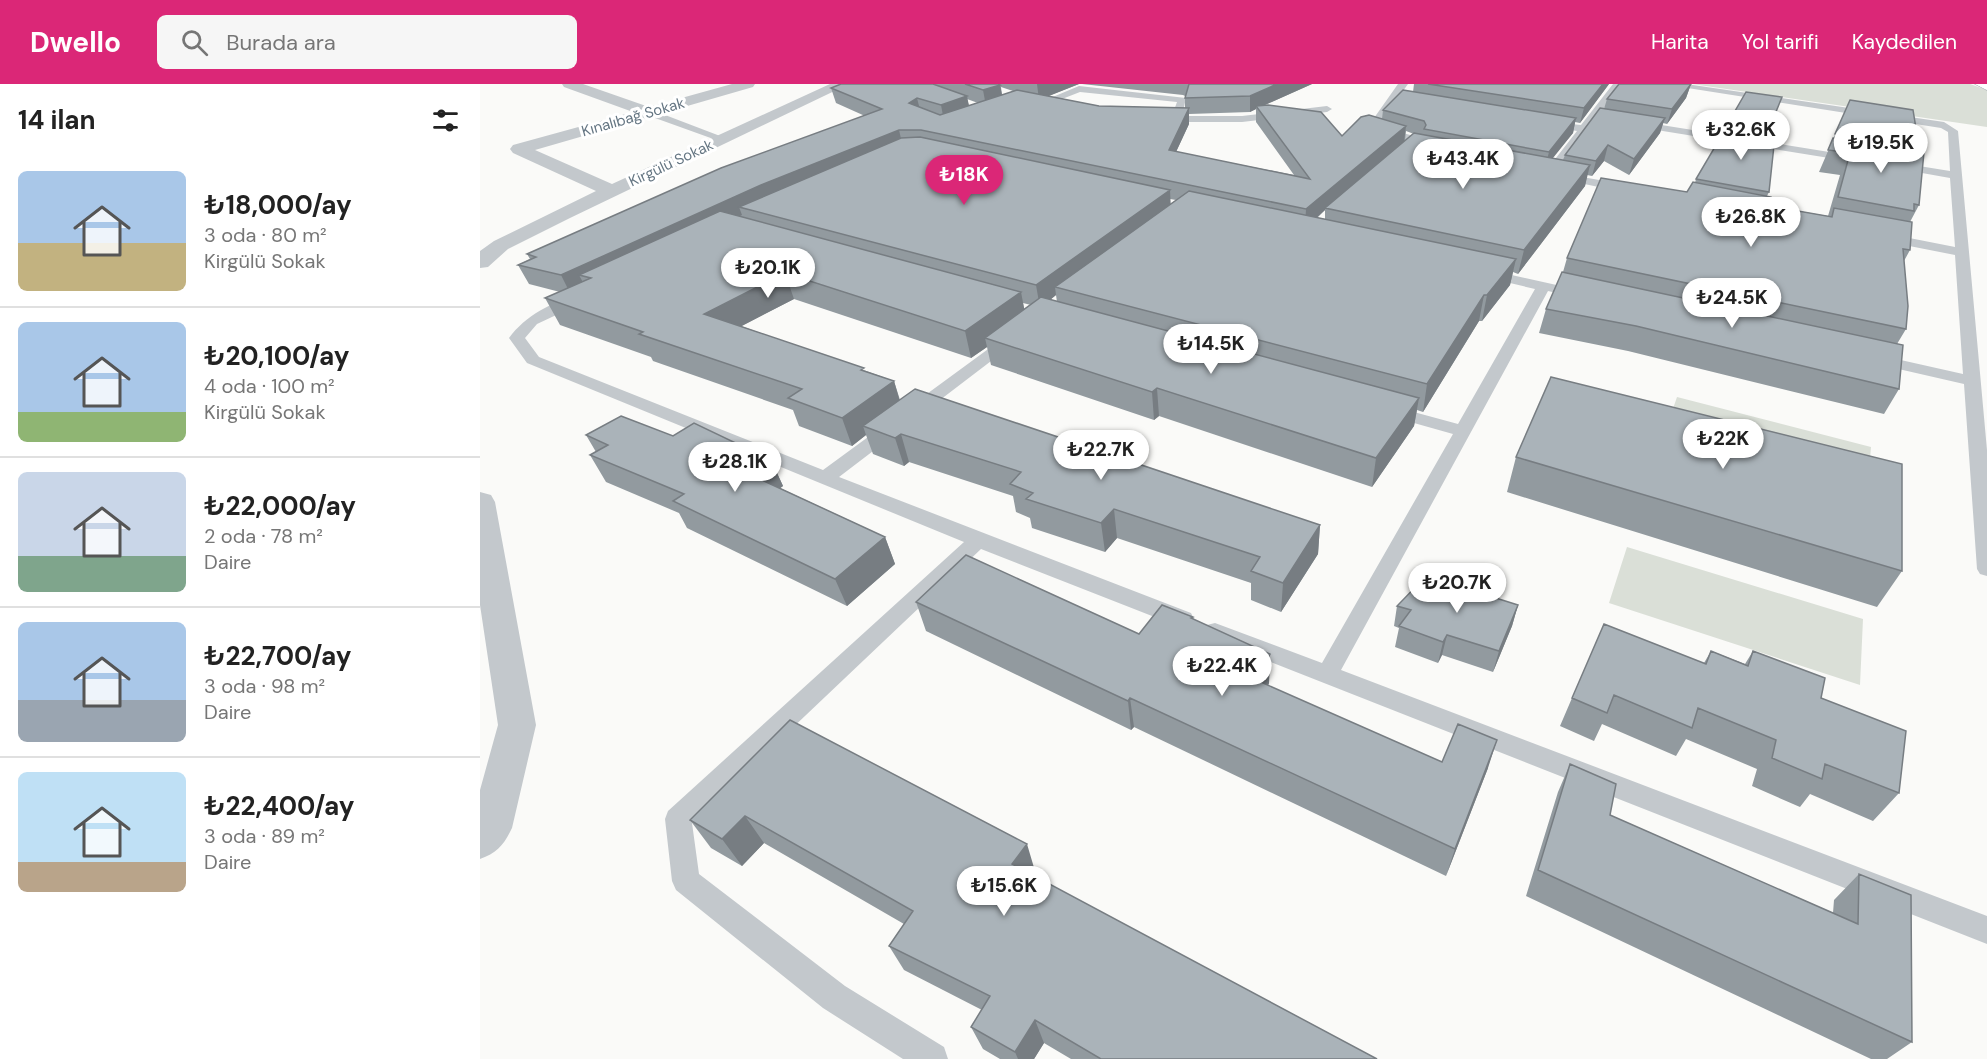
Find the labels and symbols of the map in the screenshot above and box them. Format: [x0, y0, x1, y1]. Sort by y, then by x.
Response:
street label: Kınalıbağ Sokak [579, 93, 687, 141]
pin: ₺32.6K [1692, 110, 1790, 161]
pin: ₺19.5K [1832, 123, 1930, 174]
street label: Kirgülü Sokak [625, 134, 717, 191]
pin: ₺43.4K [1414, 139, 1512, 190]
pin: ₺18K [928, 155, 1000, 206]
pin: ₺26.8K [1702, 197, 1800, 248]
pin: ₺20.1K [719, 248, 817, 299]
pin: ₺24.5K [1683, 278, 1781, 329]
pin: ₺14.5K [1162, 324, 1260, 375]
pin: ₺22K [1687, 419, 1759, 470]
pin: ₺22.7K [1052, 430, 1150, 481]
pin: ₺28.1K [686, 442, 784, 493]
pin: ₺20.7K [1408, 563, 1506, 614]
pin: ₺22.4K [1173, 646, 1271, 697]
pin: ₺15.6K [955, 866, 1053, 917]

